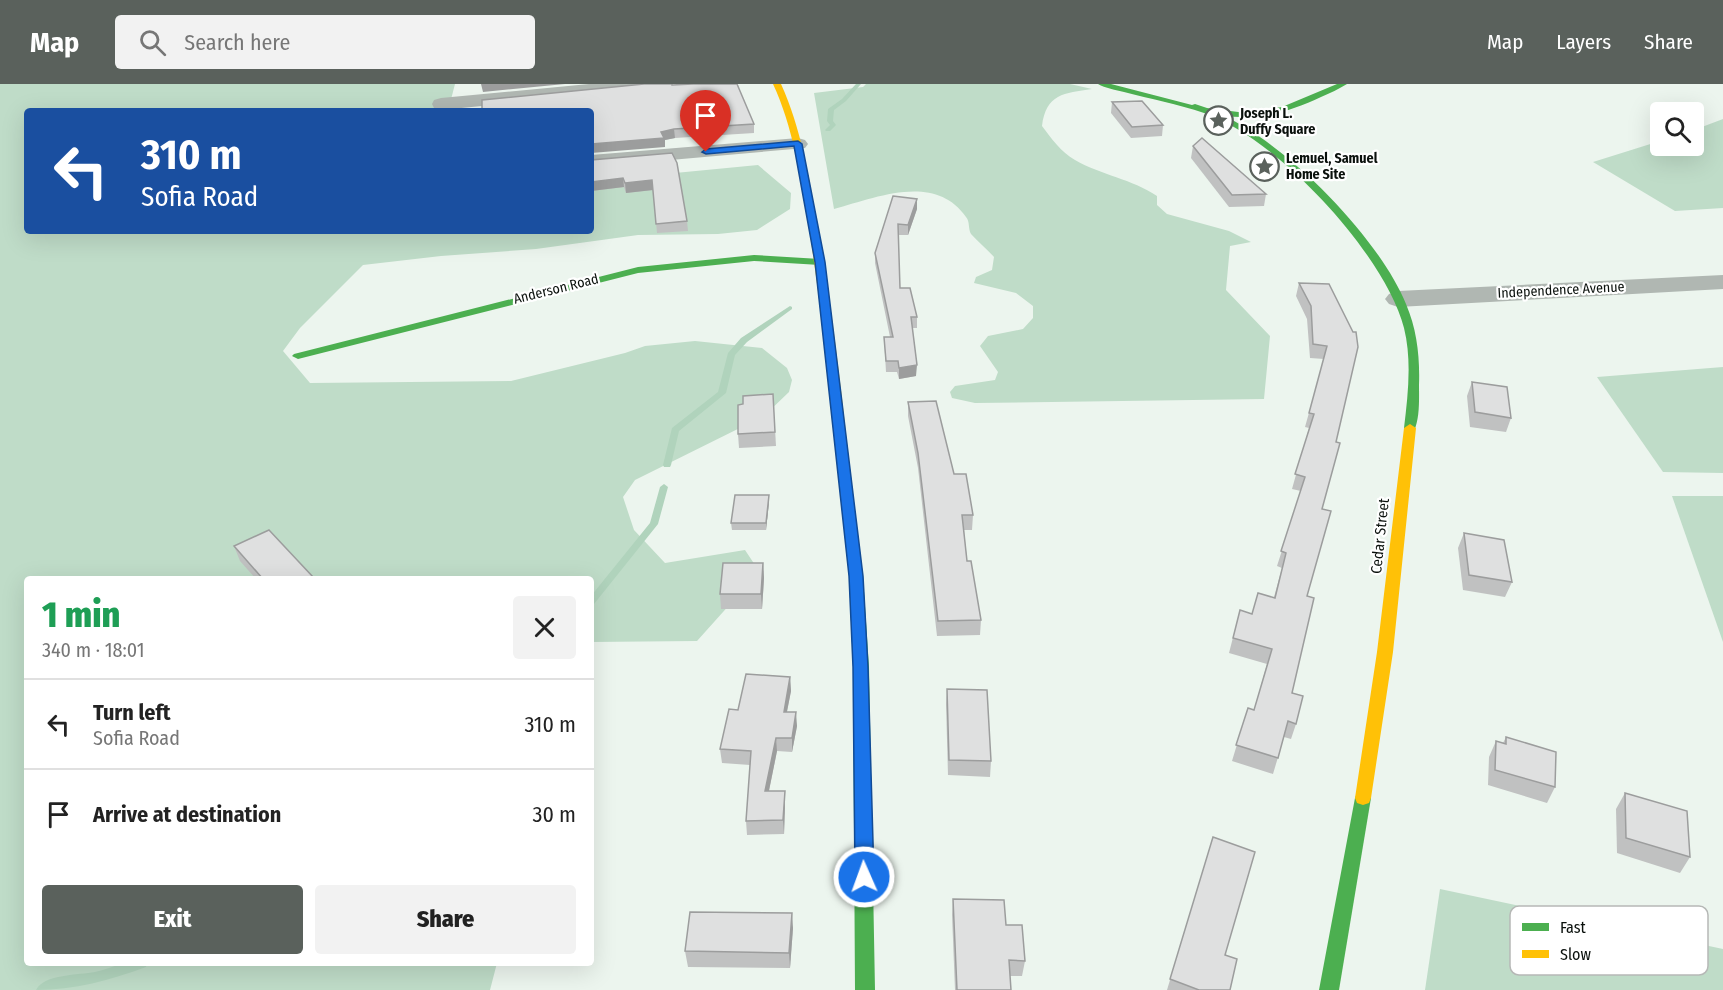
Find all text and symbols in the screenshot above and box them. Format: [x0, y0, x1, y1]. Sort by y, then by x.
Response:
search box [115, 15, 535, 69]
text: Map [30, 26, 79, 59]
icon: search [136, 26, 169, 59]
text: Search here [184, 29, 290, 56]
text: Map [1487, 29, 1523, 55]
text: Layers [1556, 29, 1611, 55]
text: Share [1644, 29, 1693, 55]
pin [680, 90, 731, 152]
icon: arrive [689, 99, 722, 132]
map controls [1650, 102, 1704, 156]
button: search [1650, 102, 1704, 156]
place icon: Joseph L. Duffy Square [1203, 105, 1235, 137]
place label: Joseph L. Duffy Square [1239, 105, 1315, 138]
text: 310 m [141, 130, 242, 180]
icon: left [42, 132, 120, 210]
place icon: Lemuel, Samuel Home Site [1249, 150, 1281, 182]
place label: Lemuel, Samuel Home Site [1286, 150, 1378, 183]
text: Sofia Road [141, 181, 258, 213]
street label: Anderson Road [512, 270, 600, 308]
street label: Independence Avenue [1497, 278, 1625, 302]
street label: Cedar Street [1367, 497, 1393, 575]
text: 1 min [42, 593, 120, 637]
button: close [513, 596, 576, 659]
text: 340 m · 18:01 [42, 638, 145, 662]
text: Turn left [93, 699, 171, 726]
icon: left [42, 708, 75, 741]
text: 310 m [524, 711, 576, 738]
text: Sofia Road [93, 726, 180, 750]
icon: arrive [42, 798, 75, 831]
text: Arrive at destination [93, 801, 281, 828]
text: 30 m [533, 801, 576, 828]
position arrow [832, 845, 896, 909]
button: Exit [42, 885, 303, 954]
button: Share [315, 885, 576, 954]
legend [1510, 906, 1708, 975]
text: Fast [1560, 918, 1587, 937]
text: Slow [1560, 945, 1591, 964]

